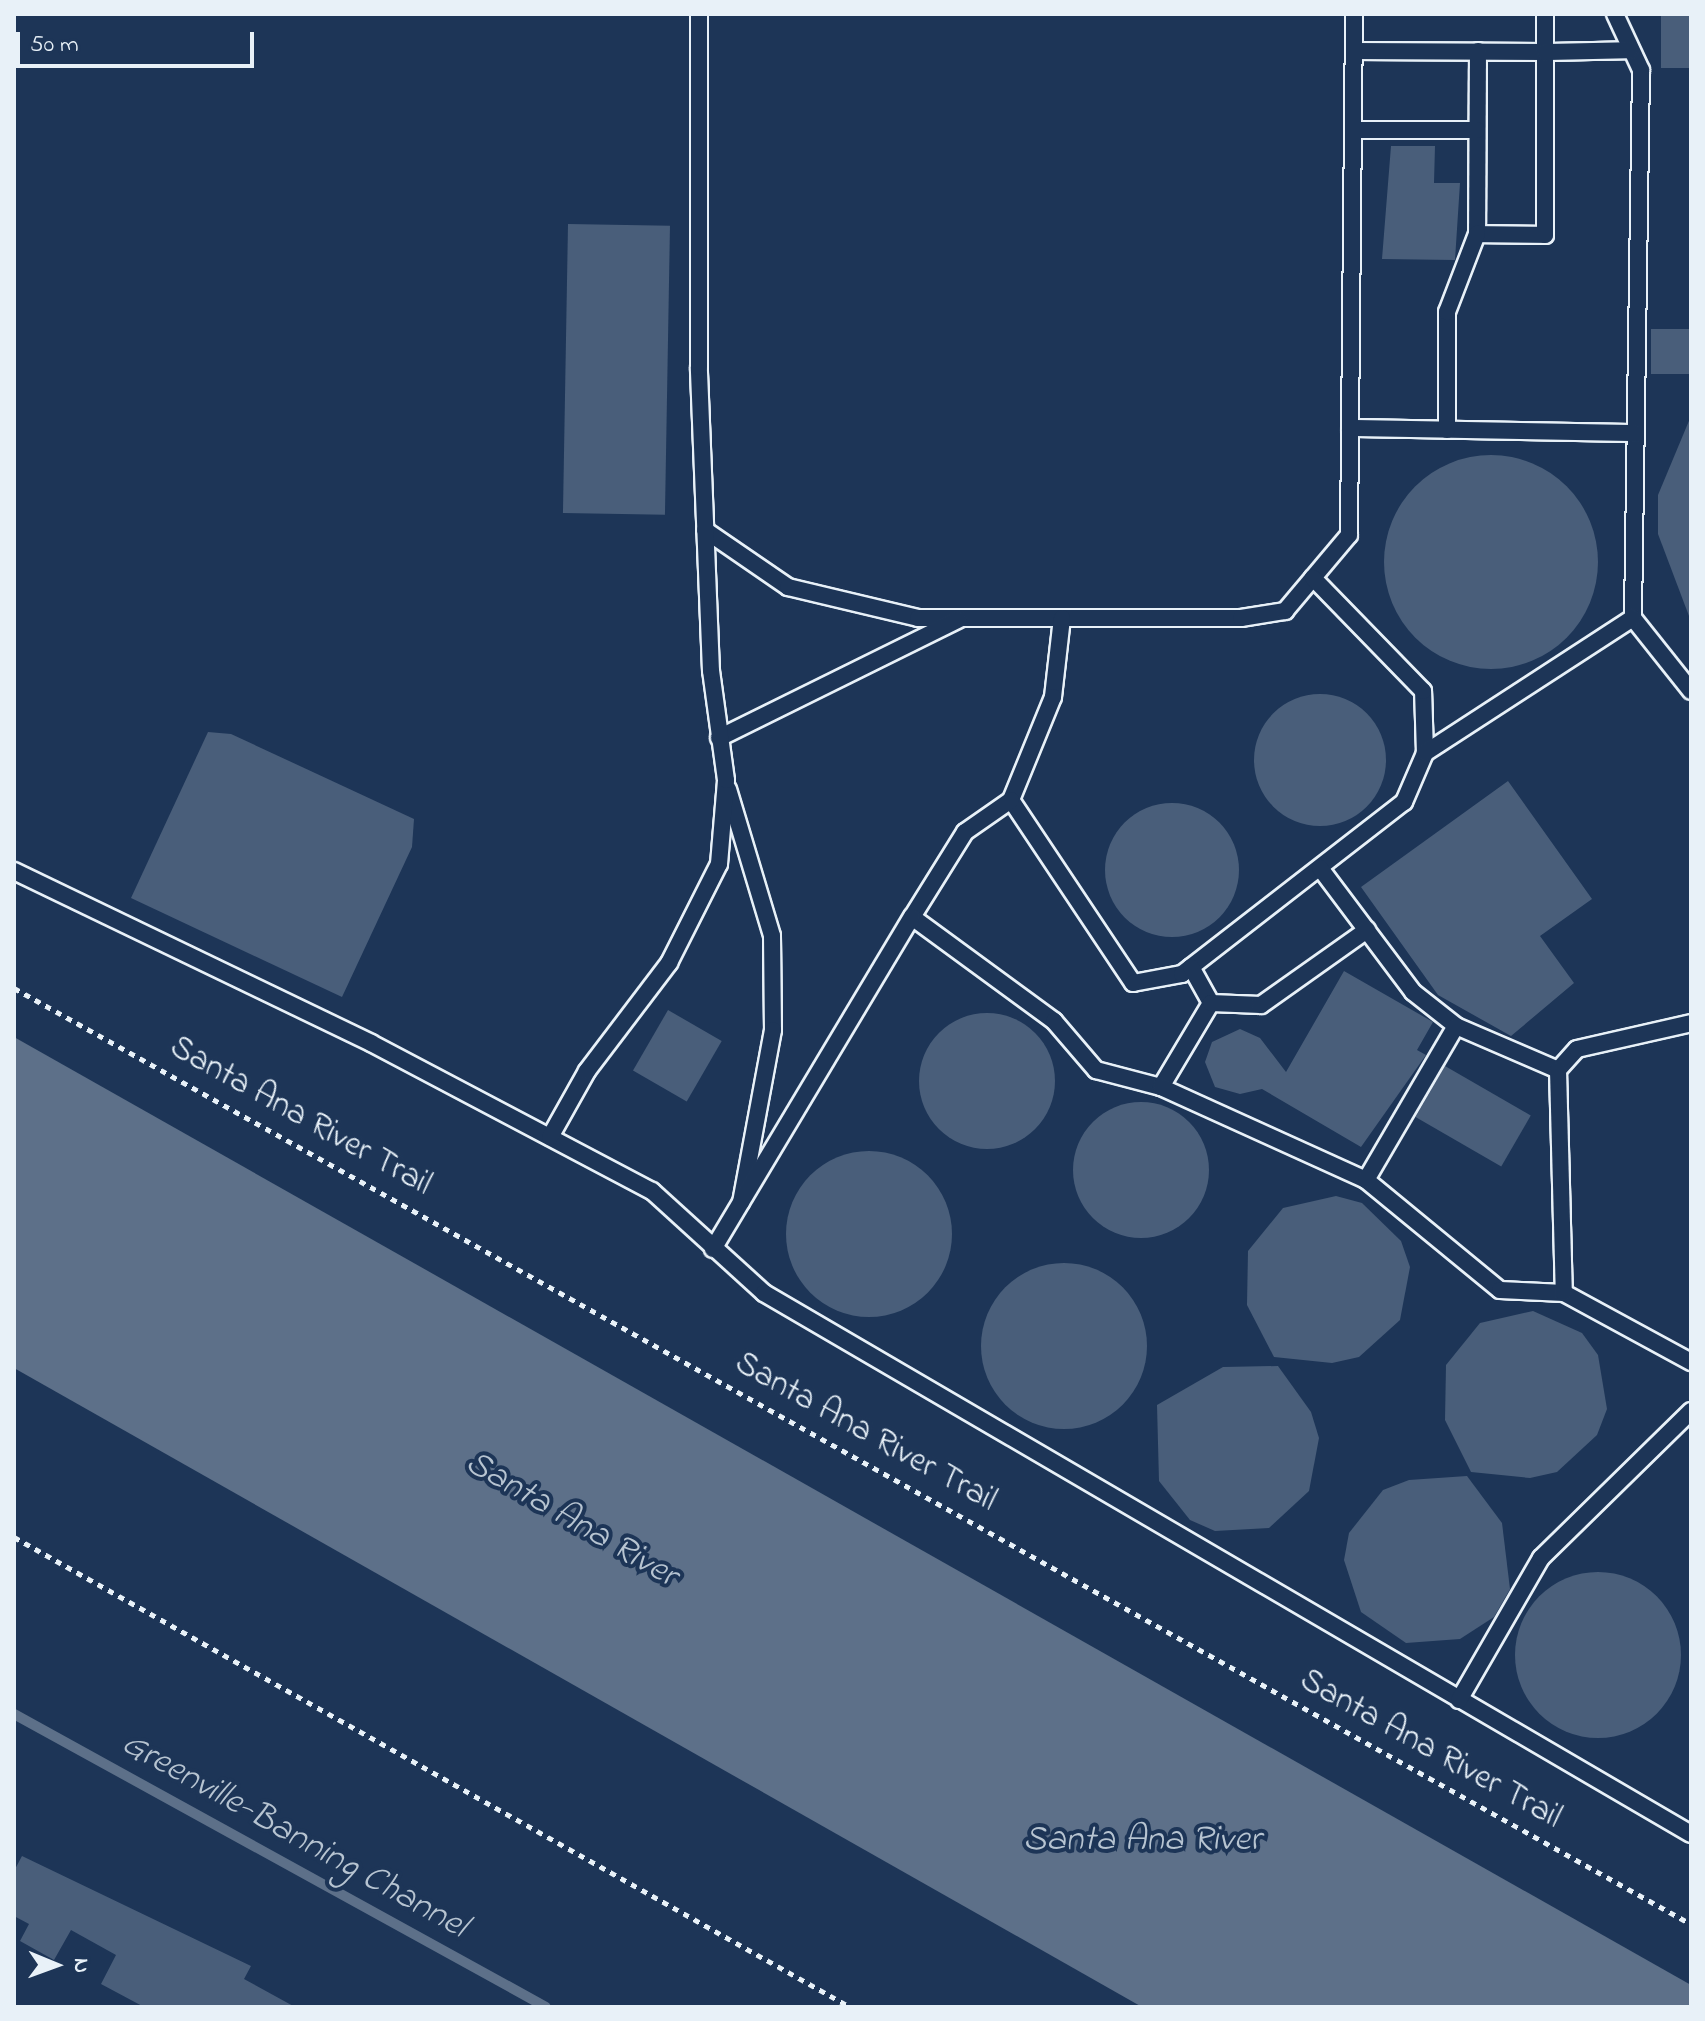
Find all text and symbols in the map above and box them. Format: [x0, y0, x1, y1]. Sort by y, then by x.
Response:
scale bar [20, 16, 258, 66]
text: 50 m [30, 28, 79, 63]
street label: Santa Ana River Trail [162, 1028, 438, 1206]
street label: Santa Ana River Trail [727, 1344, 1003, 1522]
water label: Santa Ana River [457, 1442, 685, 1598]
street label: Santa Ana River Trail [1292, 1661, 1568, 1839]
water label: Greenville-Banning Channel [114, 1723, 474, 1949]
water label: Santa Ana River [1023, 1819, 1261, 1863]
north arrow [16, 1925, 96, 2005]
text: N [64, 1958, 96, 1973]

